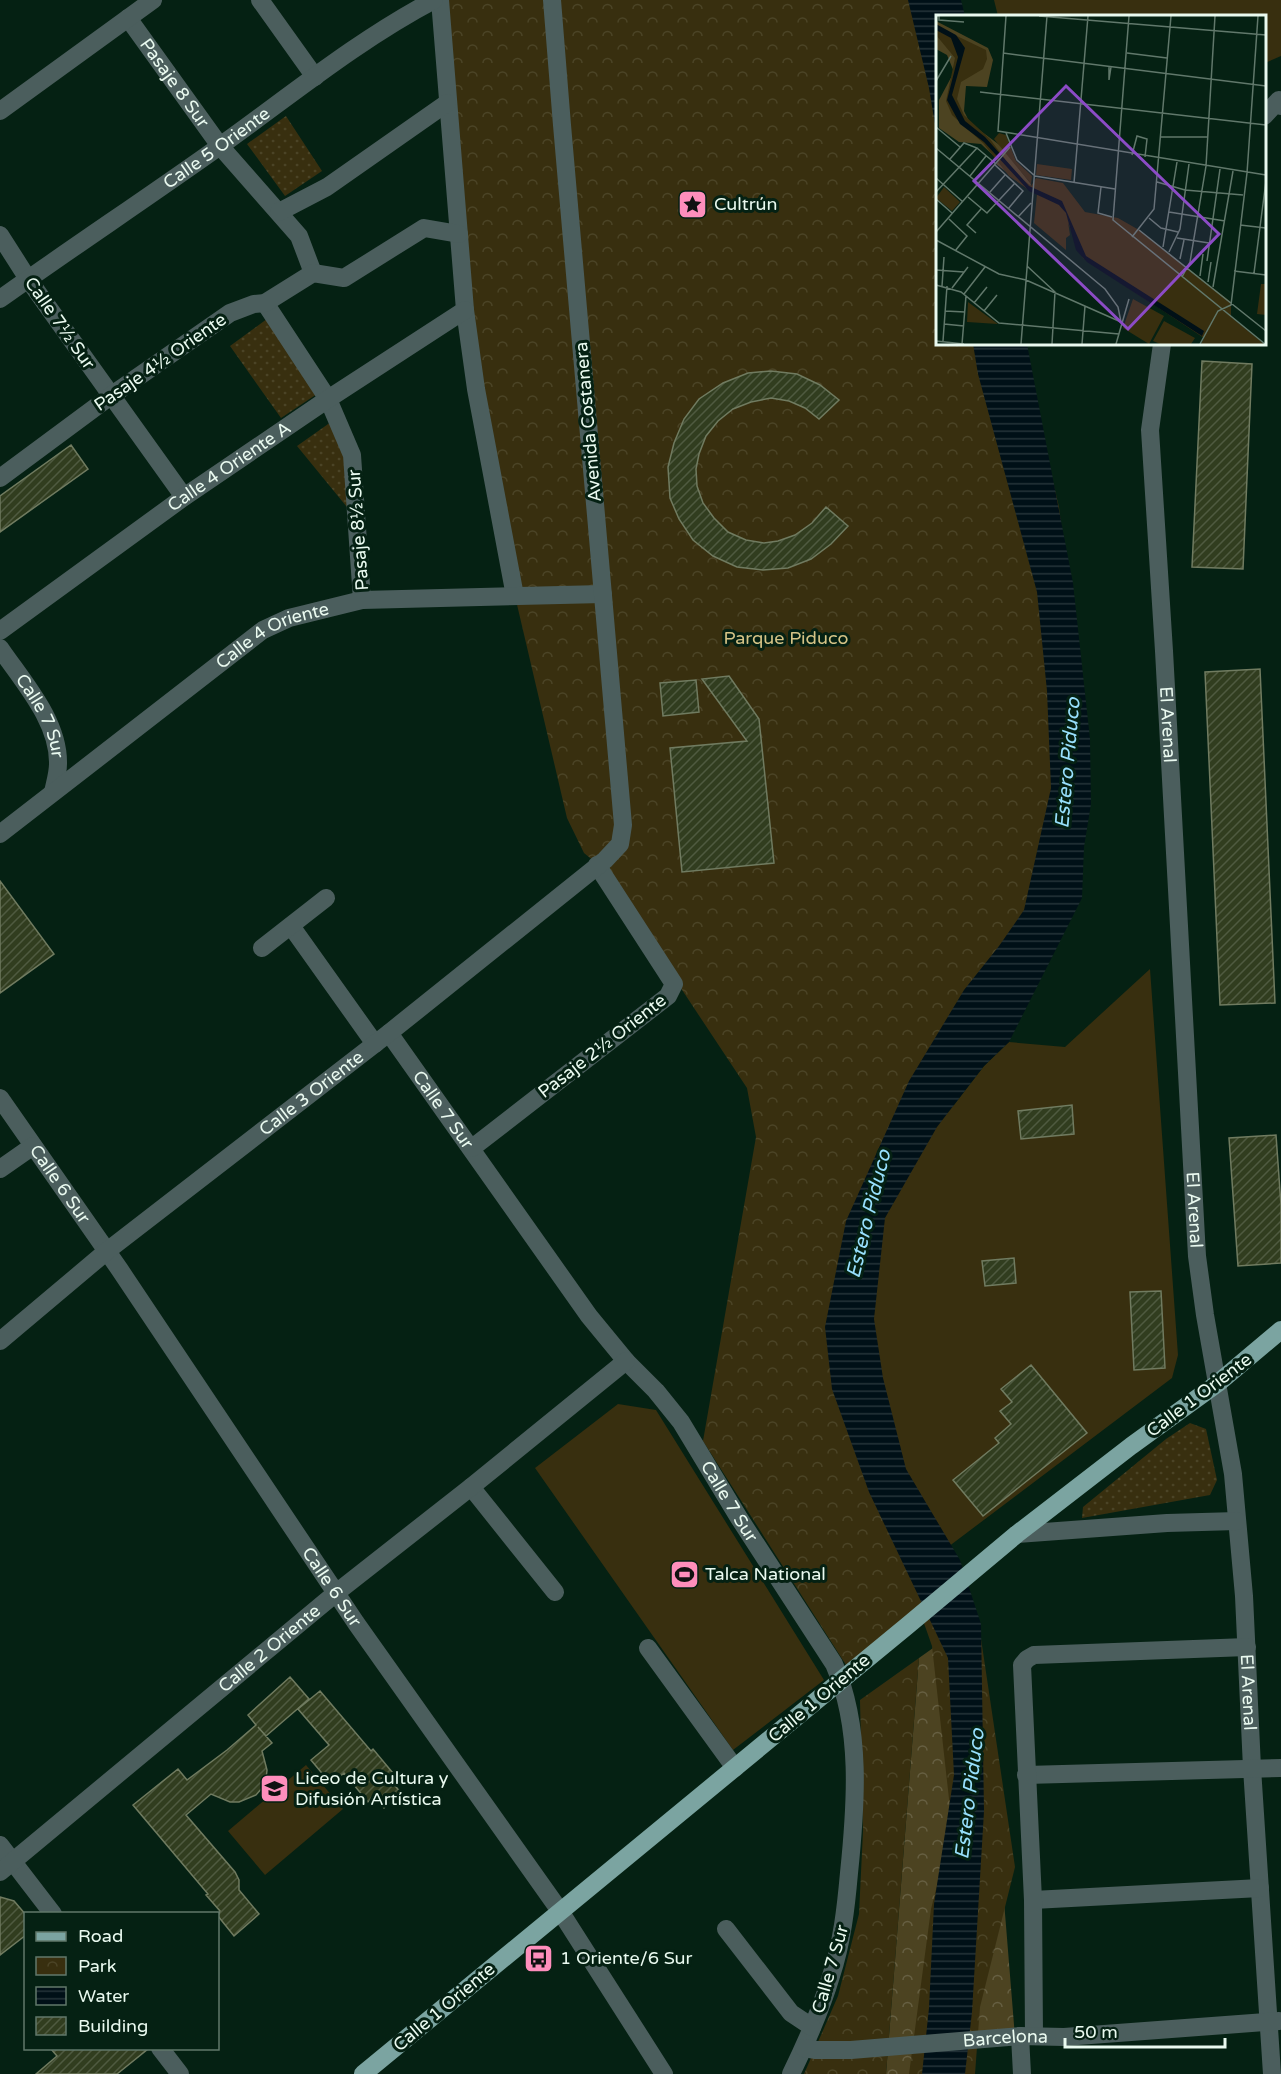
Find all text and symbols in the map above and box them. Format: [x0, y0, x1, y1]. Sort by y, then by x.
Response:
inset map [936, 15, 1266, 345]
street label: Pasaje 8 Sur [135, 34, 214, 132]
street label: Calle 5 Oriente [159, 102, 274, 194]
place icon: Cultrún [677, 188, 709, 220]
place label: Cultrún [714, 193, 777, 215]
street label: Calle 7½ Sur [20, 272, 100, 374]
street label: Pasaje 4½ Oriente [90, 308, 230, 416]
street label: Avenida Costanera [570, 341, 606, 503]
street label: Calle 4 Oriente A [163, 417, 295, 516]
street label: Pasaje 8½ Sur [343, 469, 373, 591]
street label: Calle 4 Oriente [211, 598, 331, 674]
park label: Parque Piduco [724, 627, 848, 649]
street label: Calle 7 Sur [11, 670, 69, 759]
street label: El Arenal [1155, 686, 1181, 763]
water label: Estero Piduco [1050, 696, 1086, 830]
street label: Pasaje 2½ Oriente [534, 989, 670, 1103]
street label: Calle 3 Oriente [255, 1046, 368, 1140]
street label: Calle 7 Sur [408, 1066, 479, 1153]
street label: Calle 6 Sur [25, 1140, 95, 1228]
water label: Estero Piduco [841, 1146, 897, 1281]
street label: El Arenal [1181, 1171, 1208, 1249]
street label: Calle 1 Oriente [1142, 1348, 1256, 1442]
street label: Calle 7 Sur [696, 1457, 763, 1546]
street label: Calle 6 Sur [297, 1543, 366, 1631]
sports icon: Talca National [668, 1558, 700, 1590]
place label: Talca National [705, 1563, 826, 1585]
street label: Calle 2 Oriente [214, 1600, 325, 1697]
street label: Calle 1 Oriente [764, 1649, 874, 1747]
street label: El Arenal [1236, 1654, 1261, 1731]
water label: Estero Piduco [950, 1726, 990, 1861]
place label: Liceo de Cultura y Difusión Artística [295, 1767, 449, 1810]
school or university icon: Liceo de Cultura y Difusión Artística [258, 1772, 290, 1804]
legend [24, 1912, 219, 2050]
street label: Calle 7 Sur [807, 1922, 853, 2016]
text: Road [78, 1925, 123, 1947]
bus stop icon: 1 Oriente/6 Sur [523, 1942, 555, 1974]
place label: 1 Oriente/6 Sur [560, 1947, 693, 1969]
text: Park [78, 1955, 117, 1977]
street label: Calle 1 Oriente [389, 1958, 499, 2056]
text: Water [78, 1985, 129, 2007]
scale bar [1065, 2011, 1226, 2049]
text: Building [78, 2015, 148, 2037]
text: 50 m [1074, 2021, 1118, 2043]
street label: Barcelona [962, 2025, 1048, 2052]

